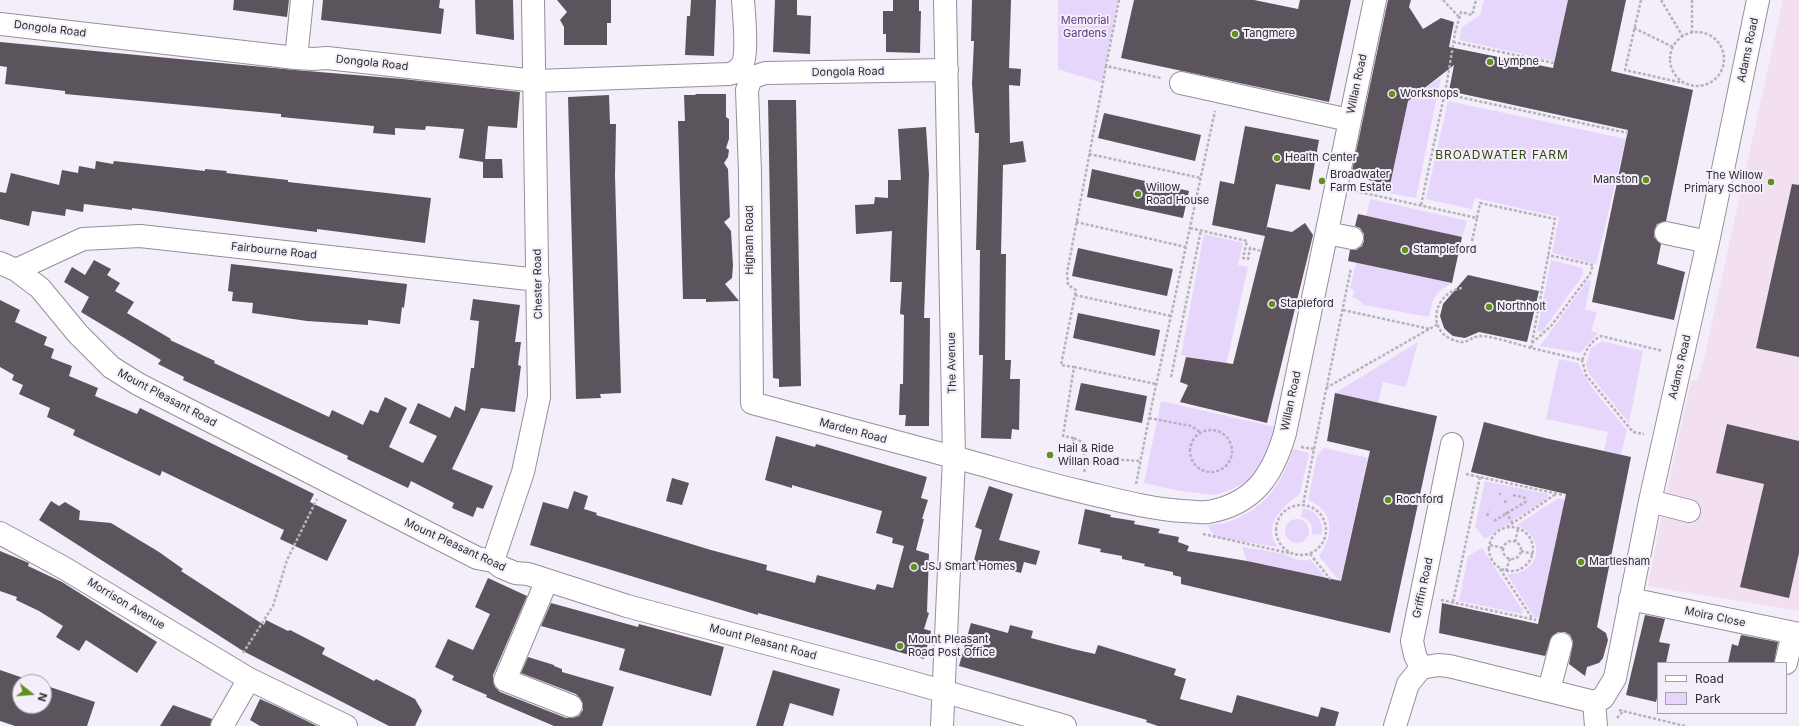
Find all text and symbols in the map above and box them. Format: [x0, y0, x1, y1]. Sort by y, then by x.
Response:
park label: Memorial Gardens [1061, 14, 1109, 40]
street label: Adams Road [1735, 17, 1761, 83]
street label: Dongola Road [13, 18, 87, 40]
place label: Tangmere [1243, 27, 1295, 41]
marker: Tangmere [1230, 29, 1240, 39]
street label: Dongola Road [335, 53, 409, 73]
street label: Willan Road [1344, 53, 1370, 115]
place label: Lympne [1498, 55, 1539, 69]
marker: Lympne [1485, 57, 1495, 67]
street label: Dongola Road [811, 65, 885, 79]
place label: Workshops [1400, 87, 1459, 101]
marker: Workshops [1387, 89, 1397, 99]
district label: BROADWATER FARM [1435, 148, 1569, 162]
place label: Health Center [1285, 151, 1357, 165]
marker: Health Center [1272, 153, 1282, 163]
place label: Broadwater Farm Estate [1330, 168, 1392, 194]
place label: The Willow Primary School [1684, 169, 1763, 195]
place label: Manston [1593, 173, 1638, 187]
marker: Manston [1641, 175, 1651, 185]
marker: Broadwater Farm Estate [1317, 176, 1327, 186]
marker: The Willow Primary School [1766, 177, 1776, 187]
place label: Willow Road House [1146, 181, 1209, 207]
marker: Willow Road House [1133, 189, 1143, 199]
street label: Higham Road [743, 205, 757, 275]
street label: Fairbourne Road [231, 240, 317, 262]
place label: Stampleford [1413, 243, 1476, 257]
marker: Stampleford [1400, 245, 1410, 255]
street label: Chester Road [531, 249, 545, 319]
place label: Stapleford [1280, 297, 1334, 311]
marker: Stapleford [1267, 299, 1277, 309]
place label: Northholt [1497, 300, 1546, 314]
marker: Northholt [1484, 302, 1494, 312]
street label: The Avenue [945, 332, 959, 394]
street label: Adams Road [1666, 334, 1694, 400]
street label: Mount Pleasant Road [115, 366, 219, 430]
street label: Willan Road [1278, 370, 1304, 432]
street label: Marden Road [818, 416, 888, 446]
place label: Hail & Ride Willan Road [1058, 442, 1119, 468]
marker: Hail & Ride Willan Road [1045, 450, 1055, 460]
place label: Rochford [1396, 493, 1443, 507]
marker: Rochford [1383, 495, 1393, 505]
street label: Mount Pleasant Road [402, 516, 508, 574]
place label: Martlesham [1589, 555, 1650, 569]
street label: Griffin Road [1410, 556, 1436, 620]
marker: Martlesham [1576, 557, 1586, 567]
place label: JSJ Smart Homes [922, 560, 1015, 574]
marker: JSJ Smart Homes [909, 562, 919, 572]
street label: Morrison Avenue [85, 576, 167, 632]
street label: Moira Close [1683, 604, 1747, 630]
street label: Mount Pleasant Road [708, 621, 818, 663]
place label: Mount Pleasant Road Post Office [908, 633, 995, 659]
marker: Mount Pleasant Road Post Office [895, 641, 905, 651]
legend [1657, 662, 1787, 714]
text: Road [1695, 671, 1724, 686]
north arrow [12, 674, 52, 714]
text: N [35, 691, 50, 703]
text: Park [1695, 691, 1721, 706]

